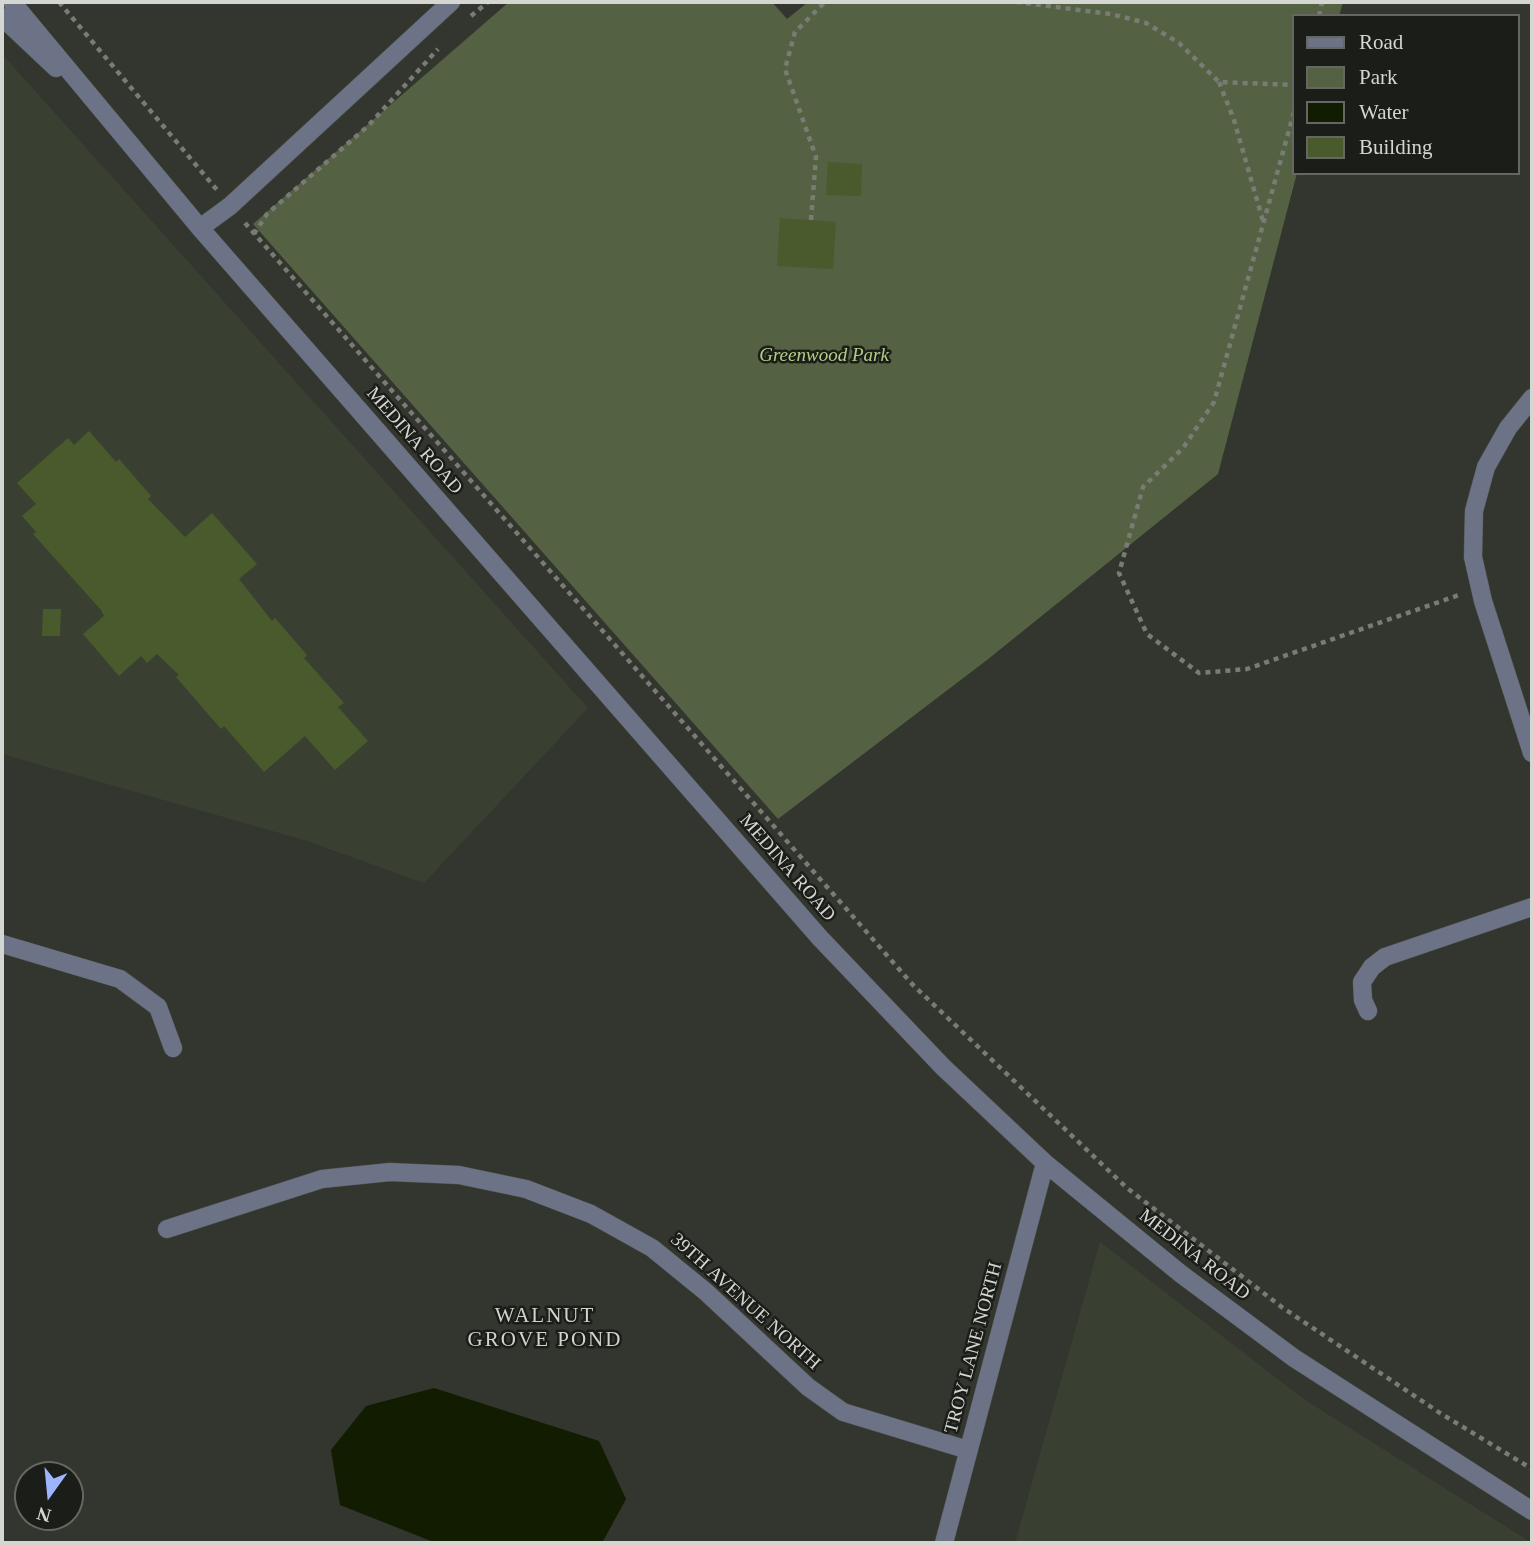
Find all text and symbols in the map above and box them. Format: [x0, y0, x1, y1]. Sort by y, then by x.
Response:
legend [1292, 14, 1520, 175]
text: Road [1359, 30, 1403, 54]
text: Park [1359, 65, 1398, 89]
text: Water [1359, 100, 1409, 124]
text: Building [1359, 135, 1433, 159]
park label: Greenwood Park [759, 345, 889, 367]
street label: MEDINA ROAD [361, 383, 467, 499]
street label: MEDINA ROAD [734, 810, 840, 926]
street label: MEDINA ROAD [1134, 1205, 1254, 1305]
street label: 39TH AVENUE NORTH [665, 1229, 825, 1375]
street label: TROY LANE NORTH [940, 1260, 1008, 1436]
district label: WALNUT GROVE POND [469, 1303, 621, 1353]
north arrow [14, 1461, 84, 1531]
text: N [35, 1503, 53, 1527]

